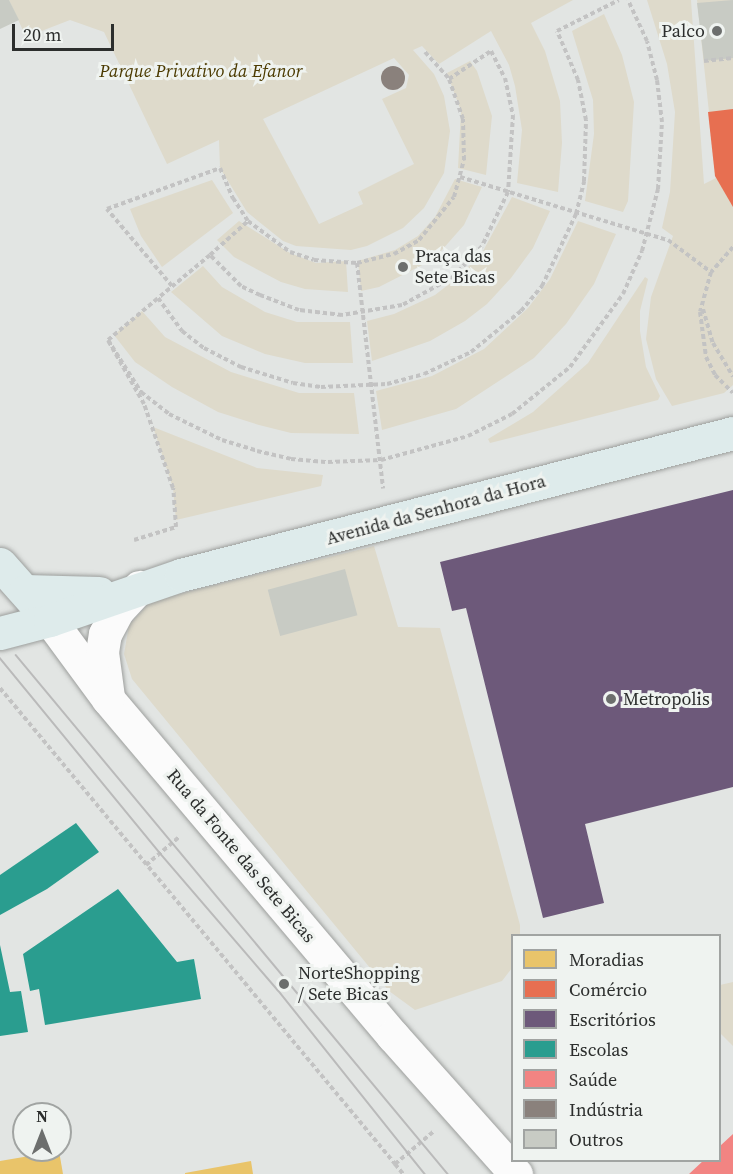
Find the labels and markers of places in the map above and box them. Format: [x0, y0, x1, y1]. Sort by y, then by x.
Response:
place label: Palco [661, 20, 705, 42]
marker: Palco [710, 24, 724, 38]
place label: Praça das Sete Bicas [415, 246, 495, 288]
marker: Praça das Sete Bicas [396, 260, 410, 274]
place label: Metropolis [623, 688, 710, 710]
marker: Metropolis [604, 692, 618, 706]
place label: NorteShopping / Sete Bicas [298, 963, 420, 1006]
marker: NorteShopping / Sete Bicas [275, 975, 293, 993]

